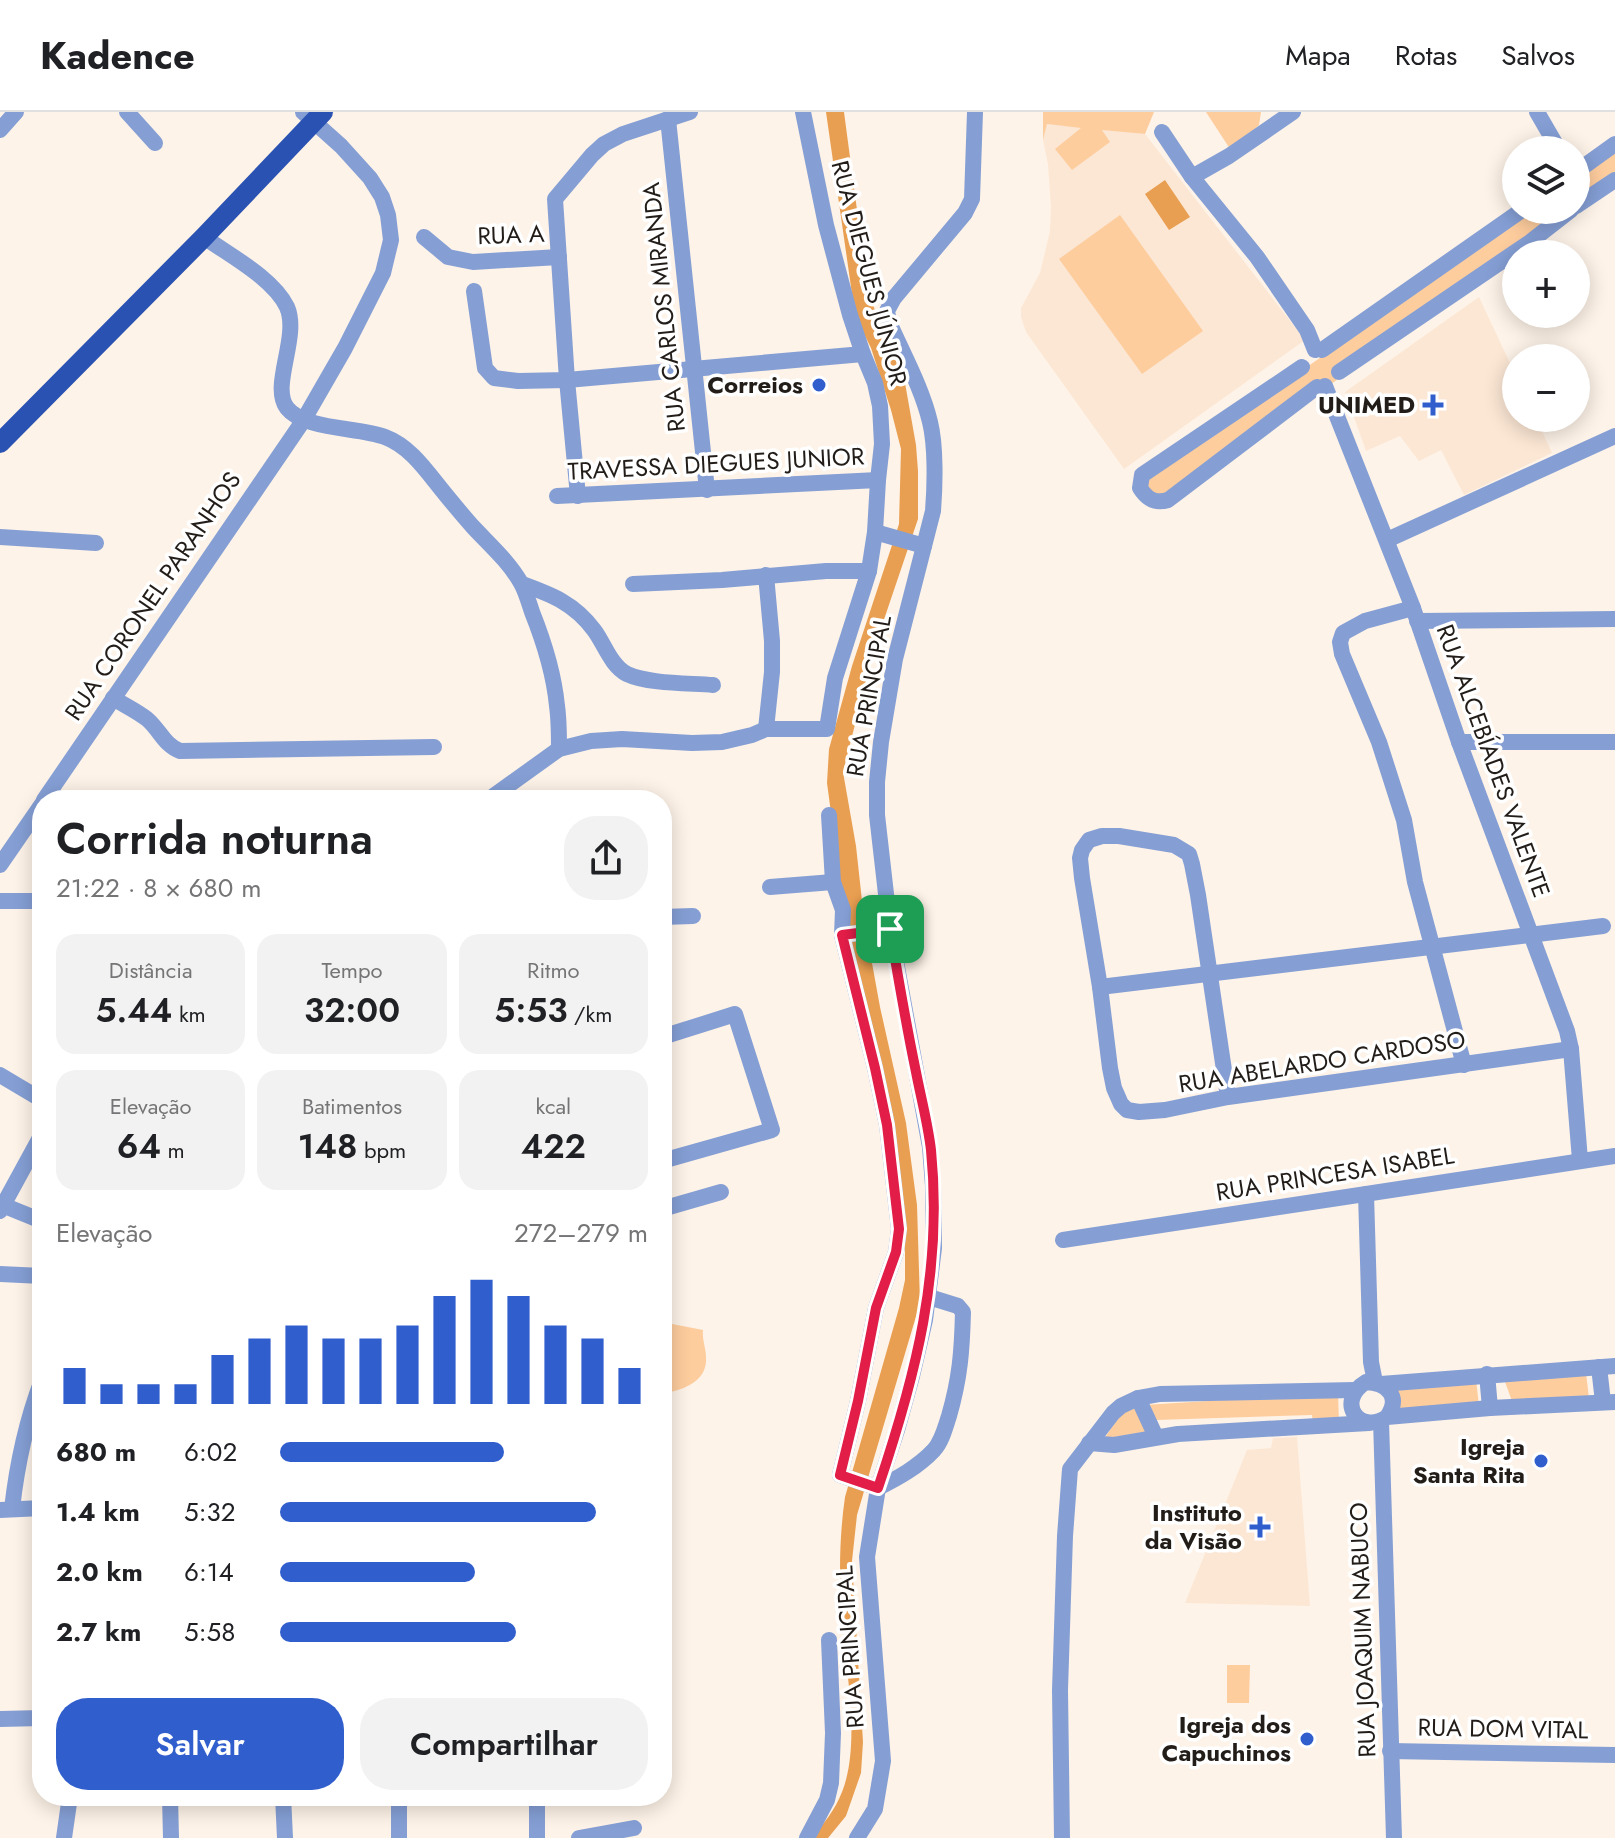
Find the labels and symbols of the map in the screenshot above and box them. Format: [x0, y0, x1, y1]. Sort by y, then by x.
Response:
street label: RUA DIEGUES JÚNIOR [823, 156, 917, 390]
street label: RUA CARLOS MIRANDA [633, 180, 694, 434]
street label: RUA A [477, 216, 545, 253]
place label: Correios [707, 367, 803, 402]
marker: Correios [810, 376, 828, 394]
place label: UNIMED [1318, 387, 1415, 422]
marker: UNIMED [1422, 394, 1444, 416]
street label: TRAVESSA DIEGUES JUNIOR [567, 438, 866, 489]
street label: RUA CORONEL PARANHOS [56, 464, 249, 727]
street label: RUA PRINCIPAL [837, 612, 900, 779]
street label: RUA ALCEBÍADES VALENTE [1428, 619, 1559, 902]
pin [856, 895, 924, 963]
street label: RUA ABELARDO CARDOSO [1176, 1022, 1468, 1101]
street label: RUA PRINCESA ISABEL [1213, 1137, 1457, 1210]
place label: Igreja Santa Rita [1413, 1429, 1525, 1492]
marker: Igreja Santa Rita [1532, 1452, 1550, 1470]
place label: Instituto da Visão [1145, 1495, 1242, 1558]
street label: RUA JOAQUIM NABUCO [1341, 1502, 1384, 1758]
marker: Instituto da Visão [1249, 1516, 1271, 1538]
street label: RUA PRINCIPAL [826, 1564, 873, 1730]
place label: Igreja dos Capuchinos [1162, 1707, 1291, 1770]
street label: RUA DOM VITAL [1417, 1710, 1589, 1747]
marker: Igreja dos Capuchinos [1298, 1730, 1316, 1748]

